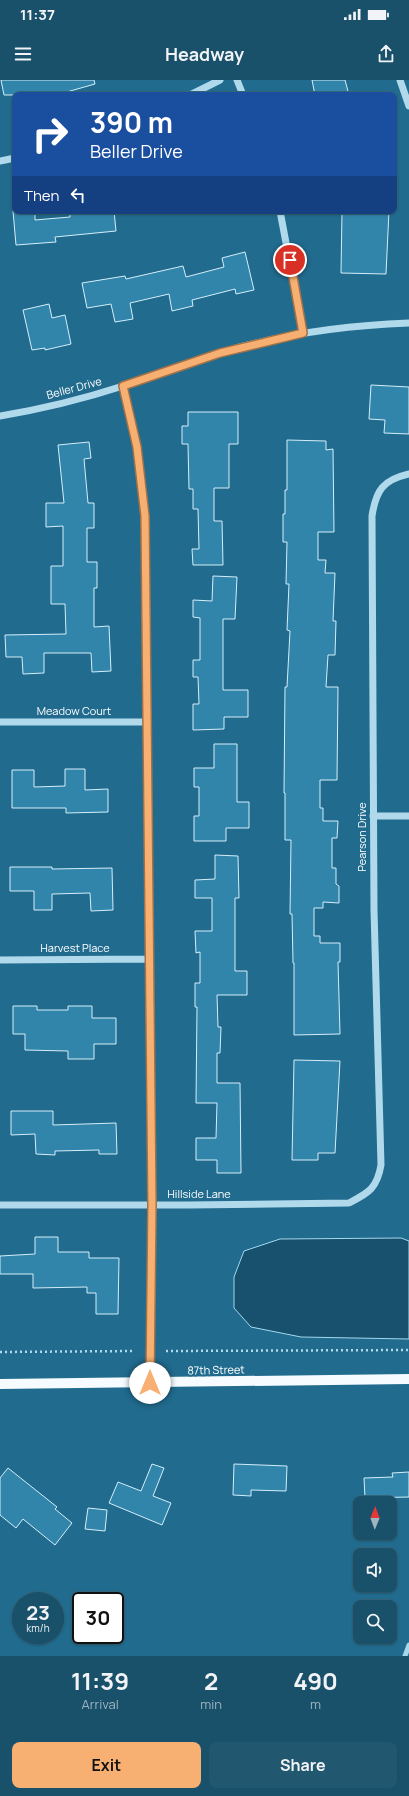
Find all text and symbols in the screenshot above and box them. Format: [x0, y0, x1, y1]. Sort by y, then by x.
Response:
text: 11:37 [20, 4, 55, 25]
text: Headway [165, 42, 244, 66]
icon: menu [12, 43, 34, 65]
icon: share [375, 43, 397, 65]
text: 390 m [90, 103, 173, 141]
icon: right [24, 108, 76, 160]
text: Beller Drive [90, 139, 183, 163]
icon: left [67, 184, 89, 206]
text: Then [24, 185, 59, 206]
pin [273, 243, 307, 277]
icon: arrive [279, 249, 301, 271]
street label: Beller Drive [45, 373, 104, 402]
street label: Meadow Court [37, 703, 111, 718]
street label: Pearson Drive [354, 802, 369, 872]
street label: Harvest Place [40, 940, 110, 955]
street label: Hillside Lane [167, 1186, 231, 1201]
position arrow [129, 1362, 171, 1404]
street label: 87th Street [187, 1362, 245, 1377]
north arrow [353, 1496, 397, 1540]
map controls [353, 1496, 397, 1644]
button: sound [353, 1548, 397, 1592]
speed limit sign: 30 [72, 1592, 124, 1644]
text: 23 [26, 1599, 50, 1626]
button: search [353, 1600, 397, 1644]
text: km/h [26, 1621, 50, 1635]
text: 11:39 [71, 1664, 129, 1697]
text: 2 [204, 1664, 218, 1697]
text: 490 [293, 1664, 338, 1697]
text: Arrival [82, 1695, 119, 1713]
text: min [200, 1695, 222, 1713]
text: m [310, 1695, 321, 1713]
button: Exit [12, 1742, 201, 1788]
button: Share [209, 1742, 397, 1788]

